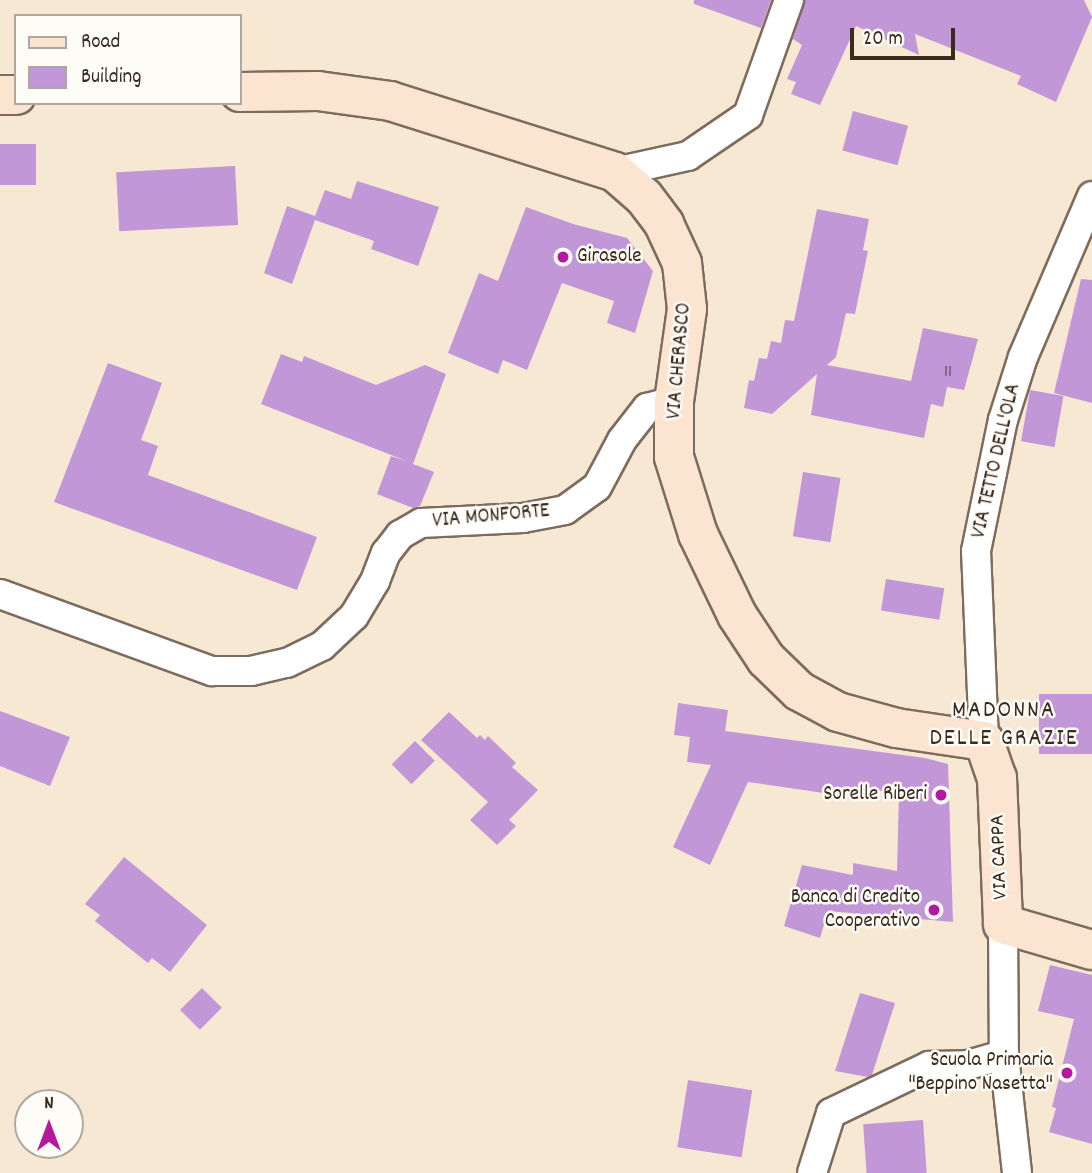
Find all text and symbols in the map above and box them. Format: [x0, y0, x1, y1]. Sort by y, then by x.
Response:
legend [14, 14, 242, 105]
scale bar [854, 14, 959, 58]
text: 20 m [863, 25, 903, 55]
text: Road [81, 28, 120, 58]
text: Building [81, 63, 141, 93]
place label: Girasole [577, 244, 642, 270]
marker: Girasole [555, 249, 571, 265]
street label: VIA CHERASCO [662, 302, 698, 420]
house number: 11 [944, 362, 952, 384]
street label: VIA TETTO DELL'OLA [967, 381, 1027, 541]
street label: VIA MONFORTE [432, 499, 550, 535]
district label: MADONNA DELLE GRAZIE [931, 698, 1077, 754]
place label: Sorelle Riberi [823, 782, 927, 808]
marker: Sorelle Riberi [933, 787, 949, 803]
street label: VIA CAPPA [986, 814, 1014, 900]
place label: Banca di Credito Cooperativo [791, 885, 920, 935]
marker: Banca di Credito Cooperativo [926, 902, 942, 918]
place label: Scuola Primaria "Beppino Nasetta" [908, 1048, 1053, 1098]
marker: Scuola Primaria "Beppino Nasetta" [1059, 1065, 1075, 1081]
north arrow [14, 1089, 84, 1159]
text: N [44, 1091, 54, 1118]

